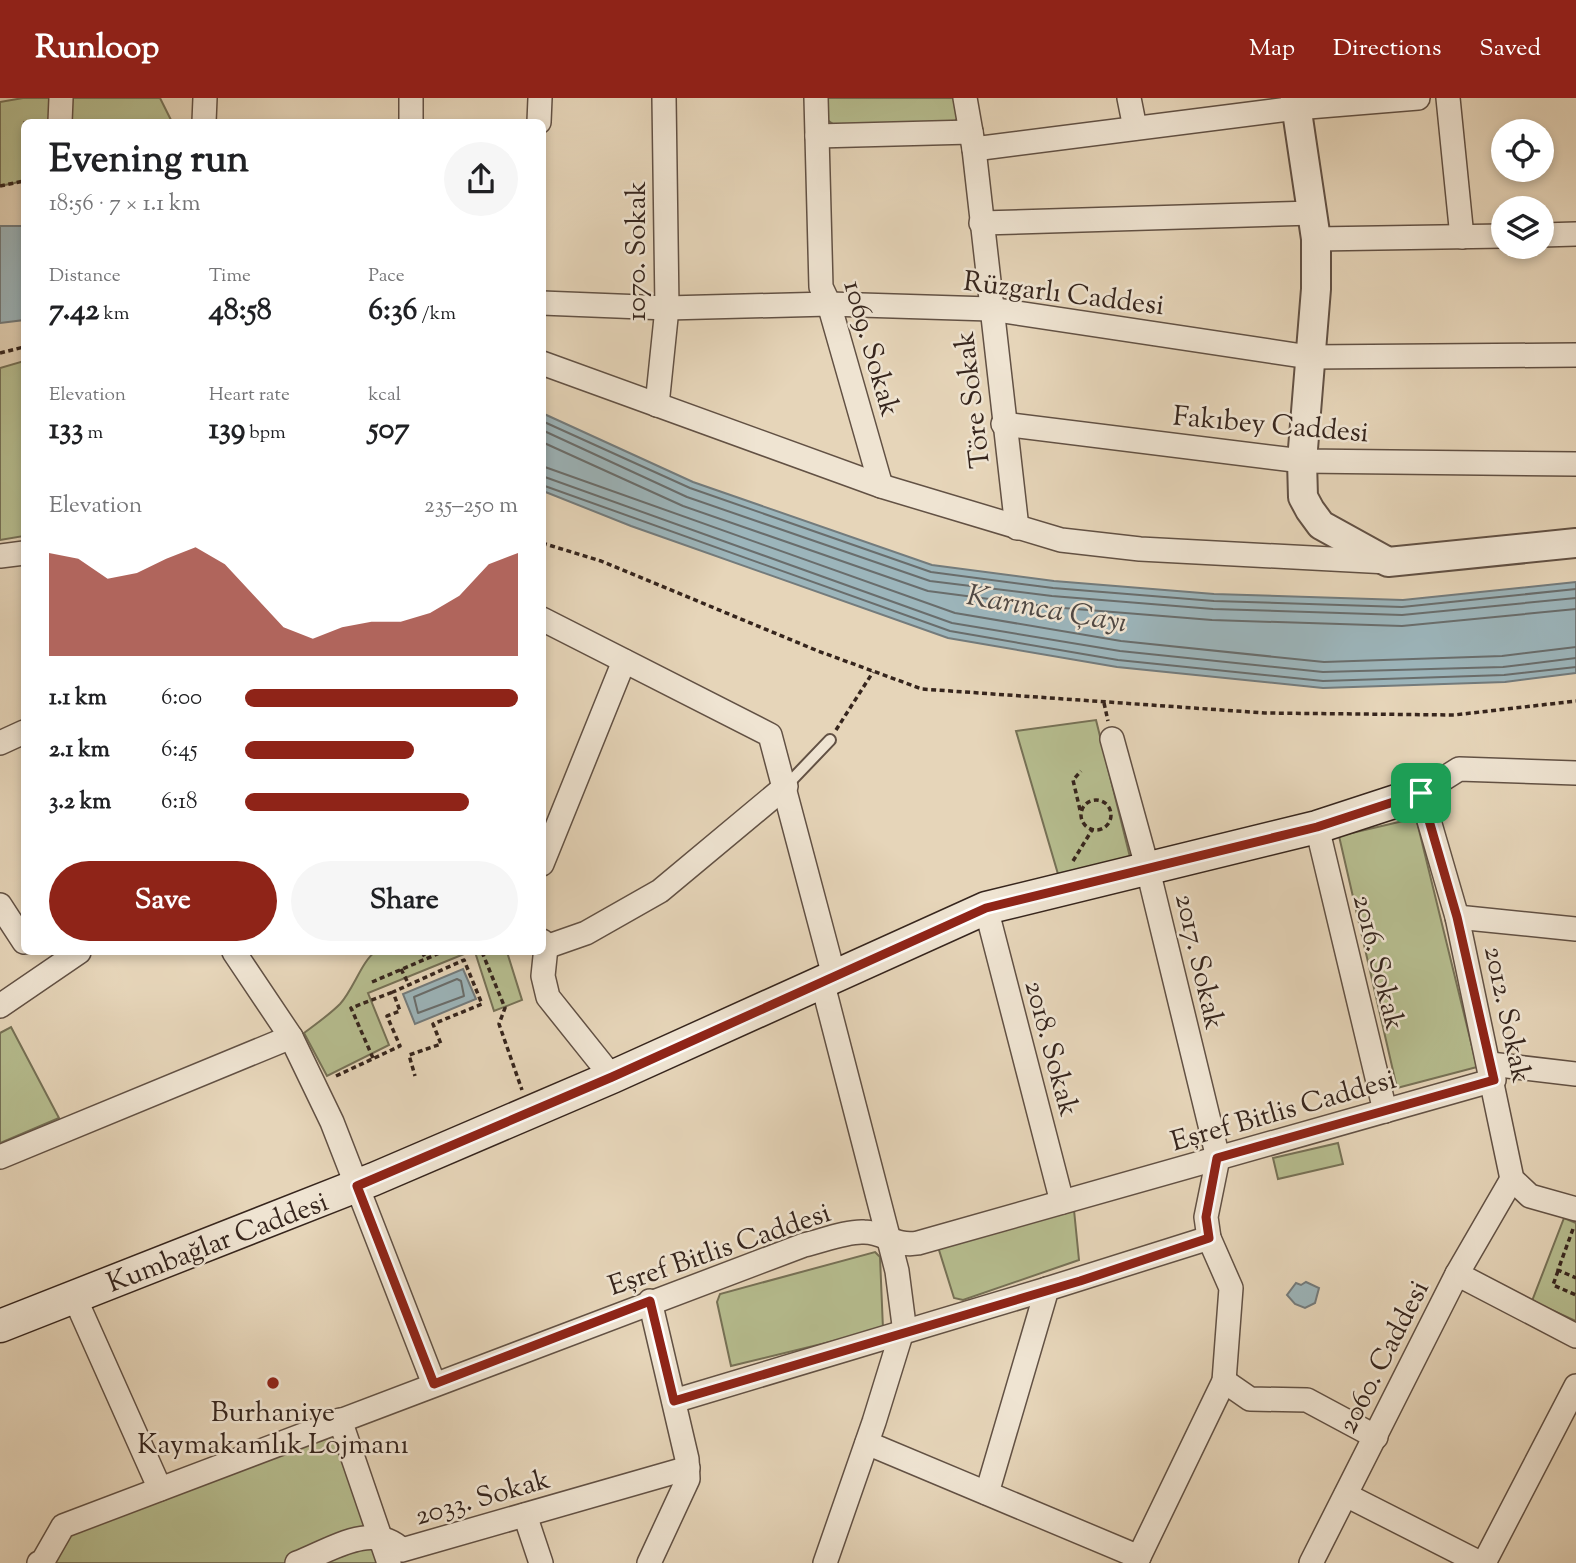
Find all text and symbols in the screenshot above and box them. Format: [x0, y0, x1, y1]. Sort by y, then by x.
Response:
text: Runloop [35, 25, 159, 73]
text: Map [1249, 32, 1295, 66]
text: Directions [1333, 32, 1441, 66]
text: Saved [1479, 32, 1541, 66]
map controls [1491, 119, 1554, 259]
button: locate [1491, 119, 1554, 182]
text: Evening run [49, 135, 249, 189]
button: share [444, 142, 518, 216]
street label: 1070. Sokak [618, 181, 658, 321]
text: 18:56 · 7 × 1.1 km [49, 188, 201, 221]
button: layers [1491, 196, 1554, 259]
text: Distance [49, 263, 121, 290]
text: Time [209, 263, 251, 290]
text: Pace [368, 263, 405, 290]
street label: Rüzgarlı Caddesi [961, 263, 1166, 327]
street label: 1069. Sokak [832, 276, 909, 422]
text: 7.42 [49, 290, 99, 333]
text: 48:58 [209, 290, 272, 333]
text: 6:36 [368, 290, 418, 333]
text: km [99, 301, 130, 328]
text: /km [418, 301, 456, 328]
street label: Töre Sokak [946, 329, 1002, 470]
text: Elevation [49, 382, 126, 409]
text: Heart rate [209, 382, 290, 409]
text: kcal [368, 382, 401, 409]
street label: Fakıbey Caddesi [1171, 397, 1370, 454]
text: 133 [49, 409, 83, 452]
text: 139 [209, 409, 245, 452]
text: 507 [368, 409, 410, 452]
text: m [83, 420, 103, 447]
text: bpm [245, 420, 286, 447]
text: Elevation [49, 490, 142, 523]
text: 235–250 m [424, 490, 518, 523]
water label: Karınca Çayı [963, 575, 1130, 646]
text: 1.1 km [49, 682, 107, 715]
text: 6:00 [161, 682, 202, 715]
text: 2.1 km [49, 734, 110, 767]
text: 6:45 [161, 734, 198, 767]
pin [1391, 763, 1451, 823]
icon: arrive [1402, 774, 1440, 812]
text: 3.2 km [49, 786, 111, 819]
text: 6:18 [161, 786, 198, 819]
button: Save [49, 861, 277, 941]
button: Share [291, 861, 518, 941]
street label: 2017. Sokak [1163, 890, 1233, 1034]
street label: 2016. Sokak [1341, 891, 1413, 1035]
street label: 2012. Sokak [1472, 943, 1540, 1087]
street label: 2018. Sokak [1013, 976, 1087, 1121]
street label: Eşref Bitlis Caddesi [1167, 1061, 1401, 1163]
street label: Kumbağlar Caddesi [101, 1183, 335, 1304]
street label: Eşref Bitlis Caddesi [603, 1194, 837, 1308]
street label: 2060. Caddesi [1329, 1274, 1440, 1441]
marker: Burhaniye Kaymakamlık Lojmanı [265, 1375, 281, 1391]
place label: Burhaniye Kaymakamlık Lojmanı [137, 1394, 409, 1466]
street label: 2033. Sokak [411, 1461, 555, 1537]

